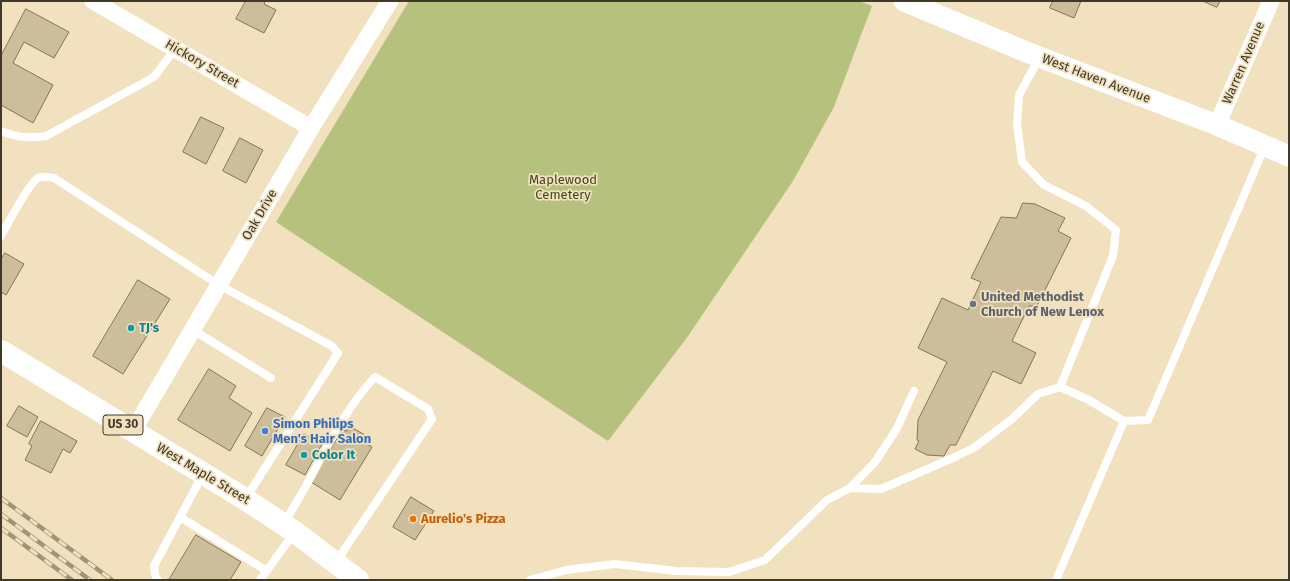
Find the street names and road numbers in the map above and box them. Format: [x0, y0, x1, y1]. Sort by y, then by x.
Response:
street label: Warren Avenue [1220, 19, 1268, 107]
street label: Hickory Street [162, 37, 242, 91]
street label: West Haven Avenue [1039, 51, 1153, 107]
street label: Oak Drive [239, 187, 281, 243]
road number: US 30 [103, 415, 143, 435]
street label: West Maple Street [153, 440, 253, 508]

